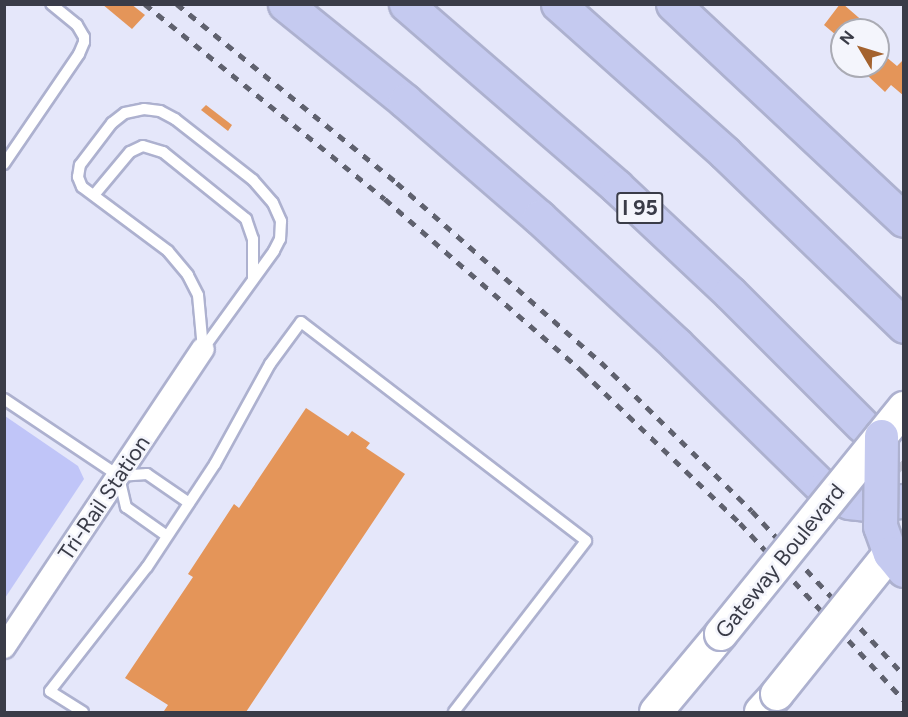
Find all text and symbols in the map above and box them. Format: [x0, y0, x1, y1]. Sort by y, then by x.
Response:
north arrow [830, 18, 890, 78]
text: N [836, 27, 858, 49]
road number: I 95 [616, 190, 664, 226]
street label: Tri-Rail Station [53, 431, 155, 565]
street label: Gateway Boulevard [710, 479, 850, 643]

